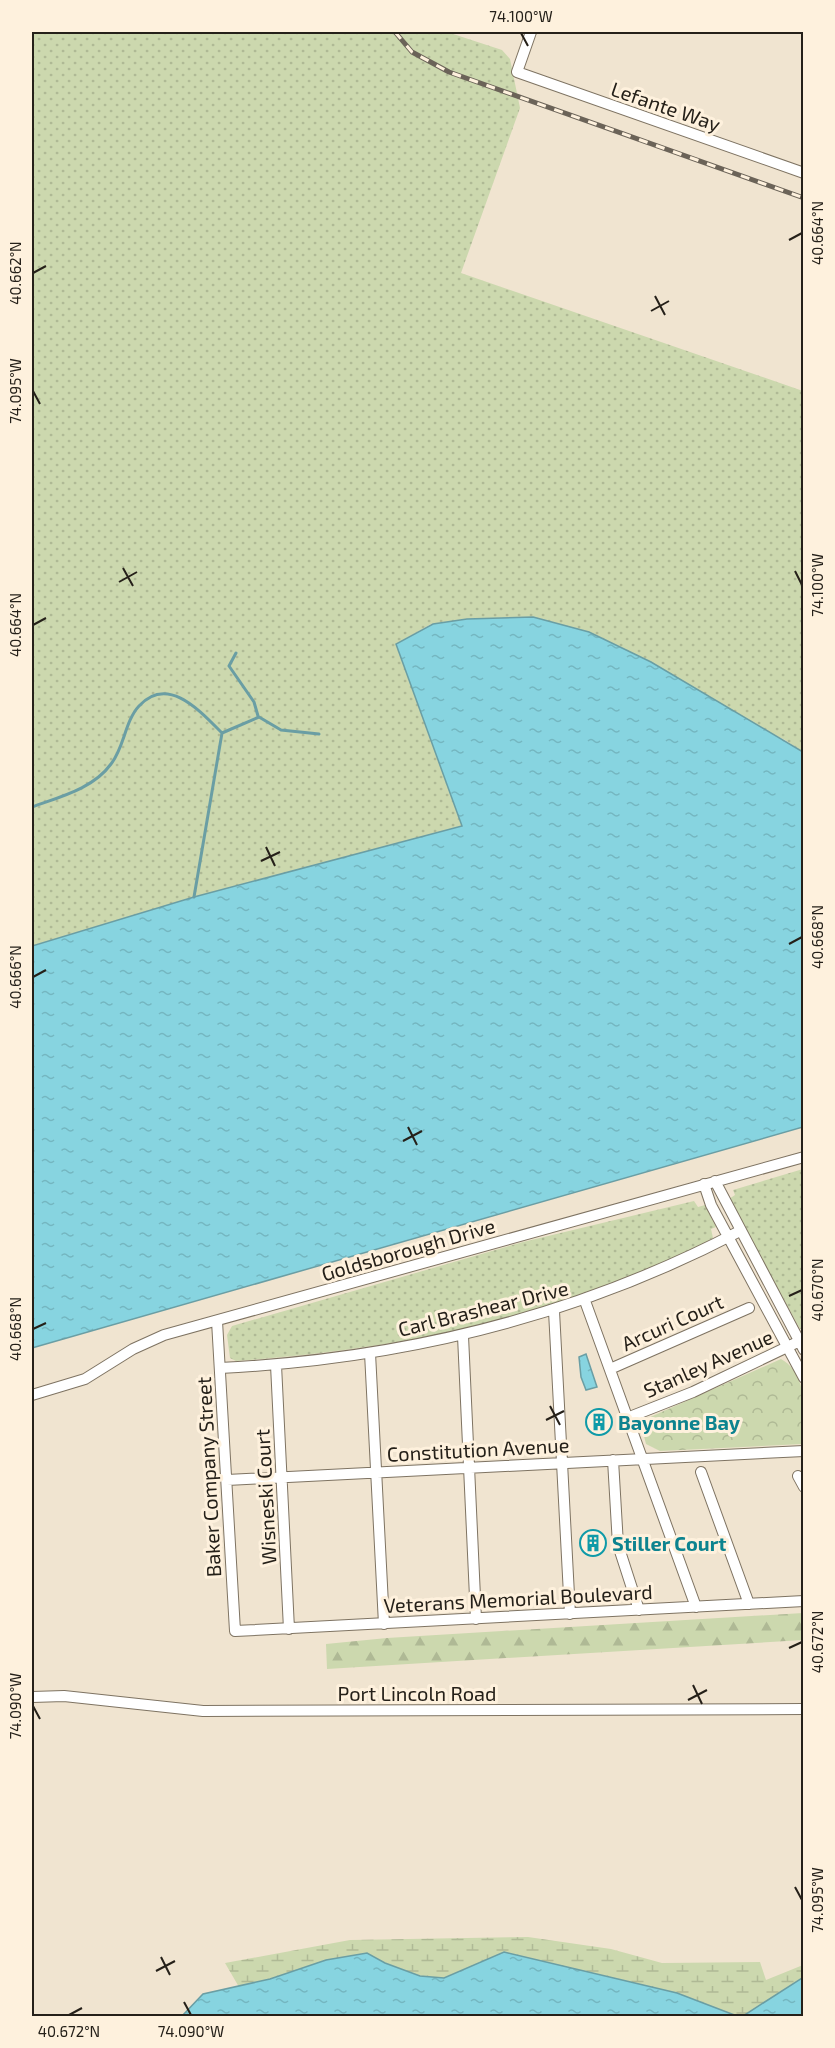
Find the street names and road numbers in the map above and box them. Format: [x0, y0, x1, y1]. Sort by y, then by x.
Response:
street label: Lefante Way [608, 76, 724, 136]
street label: Goldsborough Drive [318, 1213, 498, 1285]
street label: Carl Brashear Drive [395, 1275, 571, 1341]
street label: Arcuri Court [618, 1289, 727, 1355]
street label: Stanley Avenue [640, 1324, 776, 1402]
street label: Baker Company Street [191, 1376, 225, 1578]
street label: Wisneski Court [249, 1428, 281, 1566]
street label: Constitution Avenue [386, 1432, 570, 1466]
street label: Veterans Memorial Boulevard [383, 1579, 653, 1617]
street label: Port Lincoln Road [337, 1681, 497, 1705]

